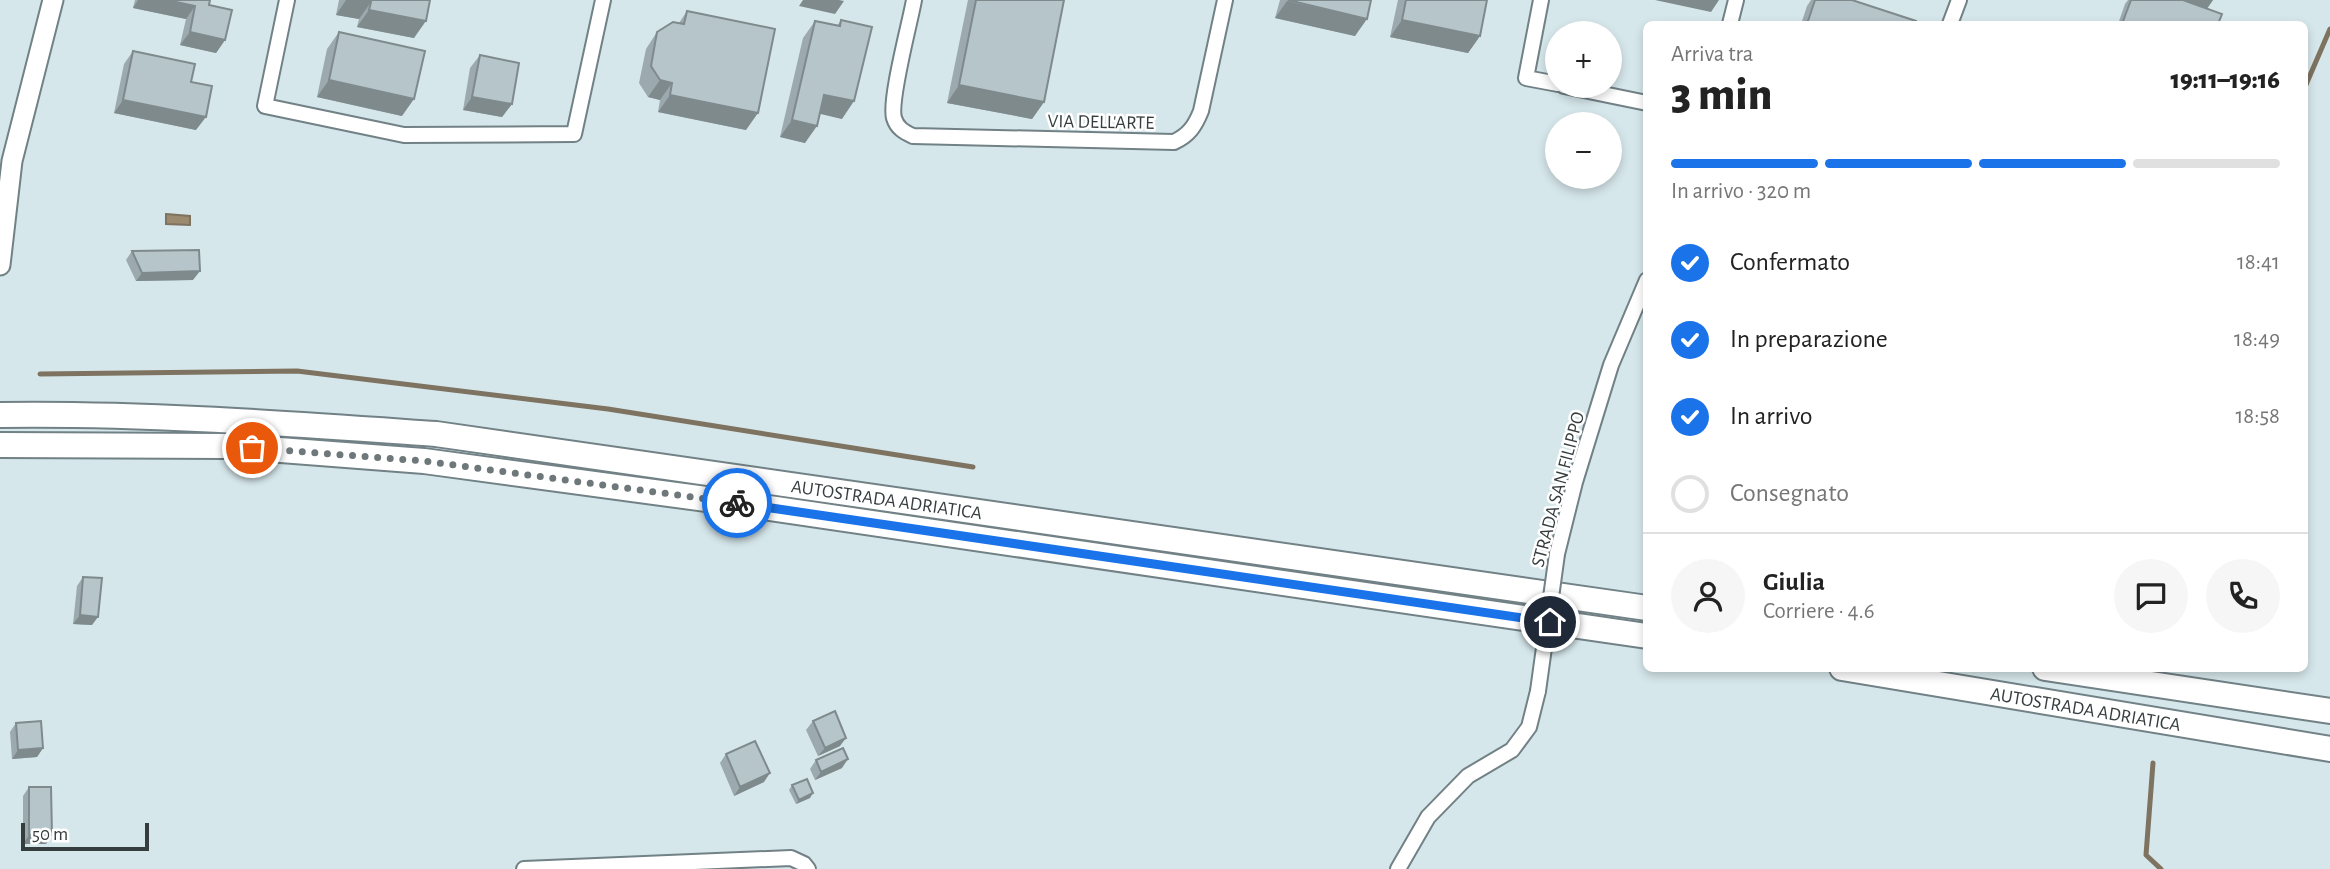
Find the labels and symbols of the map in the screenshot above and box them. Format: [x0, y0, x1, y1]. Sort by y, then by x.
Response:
street label: VIA DELL'ARTE [1047, 112, 1154, 133]
street label: STRADA SAN FILIPPO [1529, 410, 1588, 569]
pin [222, 418, 282, 478]
courier [702, 468, 772, 538]
street label: AUTOSTRADA ADRIATICA [790, 477, 983, 523]
pin [1520, 592, 1580, 652]
street label: AUTOSTRADA ADRIATICA [1989, 685, 2182, 735]
scale bar [21, 820, 149, 852]

